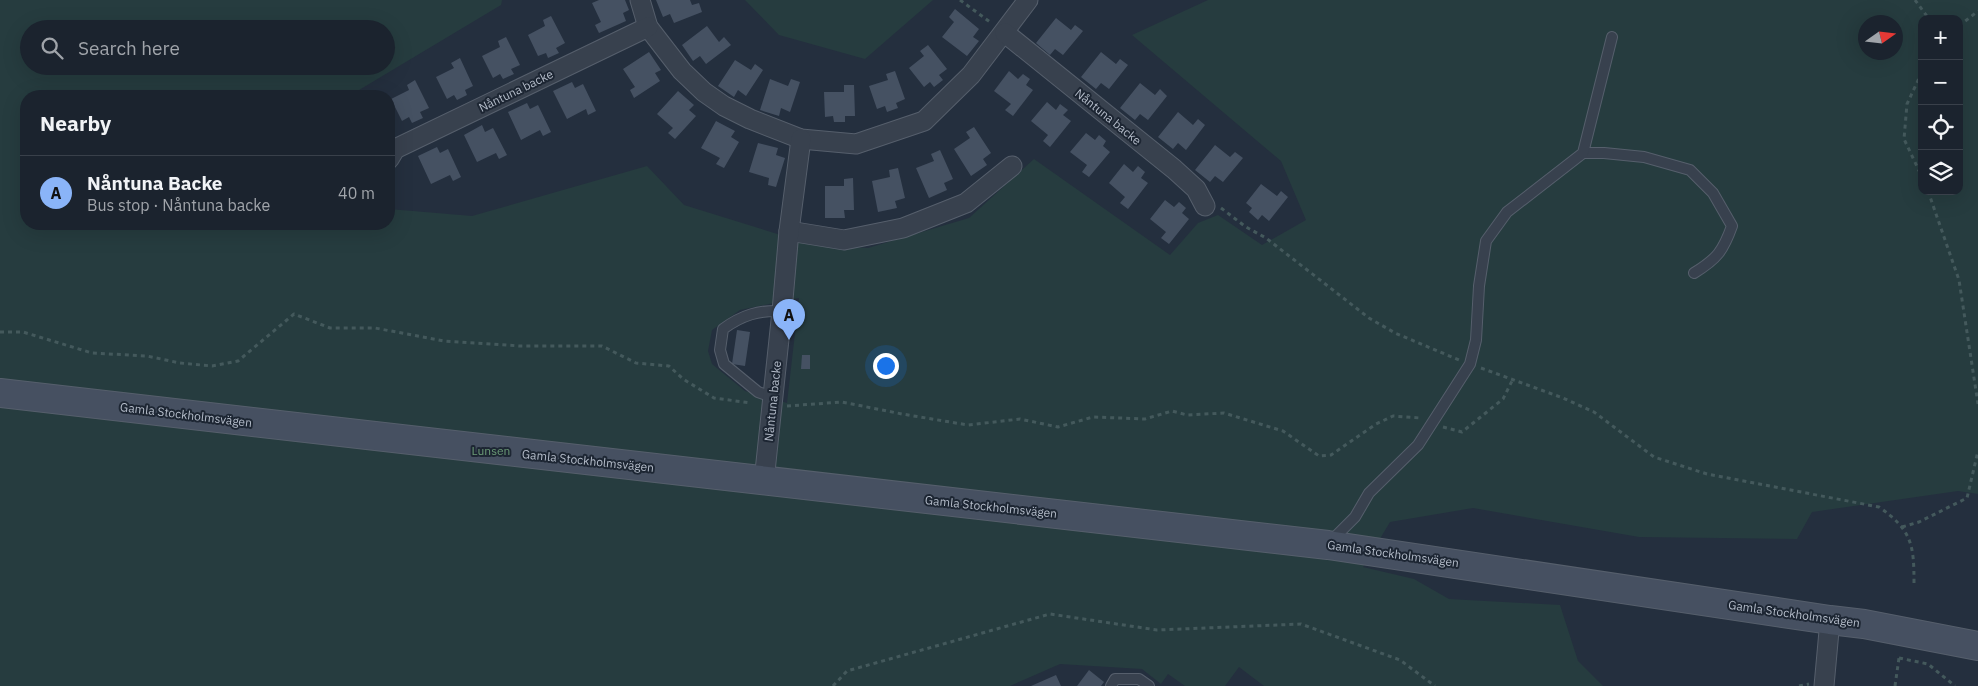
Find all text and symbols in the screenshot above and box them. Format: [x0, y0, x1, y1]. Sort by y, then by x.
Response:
north arrow [1858, 15, 1903, 60]
map controls [1918, 15, 1963, 195]
button: + [1918, 15, 1963, 60]
search box [20, 20, 395, 75]
icon: search [38, 34, 66, 62]
text: Search here [78, 36, 180, 60]
button: − [1918, 60, 1963, 105]
street label: Nåntuna backe [476, 66, 556, 115]
street label: Nåntuna backe [1072, 85, 1145, 148]
button: locate [1918, 105, 1963, 150]
text: Nearby [40, 109, 111, 137]
button: layers [1918, 150, 1963, 195]
text: Nåntuna Backe [87, 171, 223, 195]
text: A [51, 183, 61, 203]
text: 40 m [338, 183, 375, 203]
text: Bus stop · Nåntuna backe [87, 195, 270, 215]
pin: A [773, 299, 805, 340]
your location [873, 353, 899, 379]
street label: Nåntuna backe [761, 360, 784, 442]
street label: Gamla Stockholmsvägen [119, 399, 253, 430]
park label: Lunsen [472, 443, 510, 458]
street label: Gamla Stockholmsvägen [521, 446, 655, 475]
street label: Gamla Stockholmsvägen [924, 492, 1058, 521]
street label: Gamla Stockholmsvägen [1326, 537, 1460, 570]
street label: Gamla Stockholmsvägen [1727, 597, 1861, 630]

